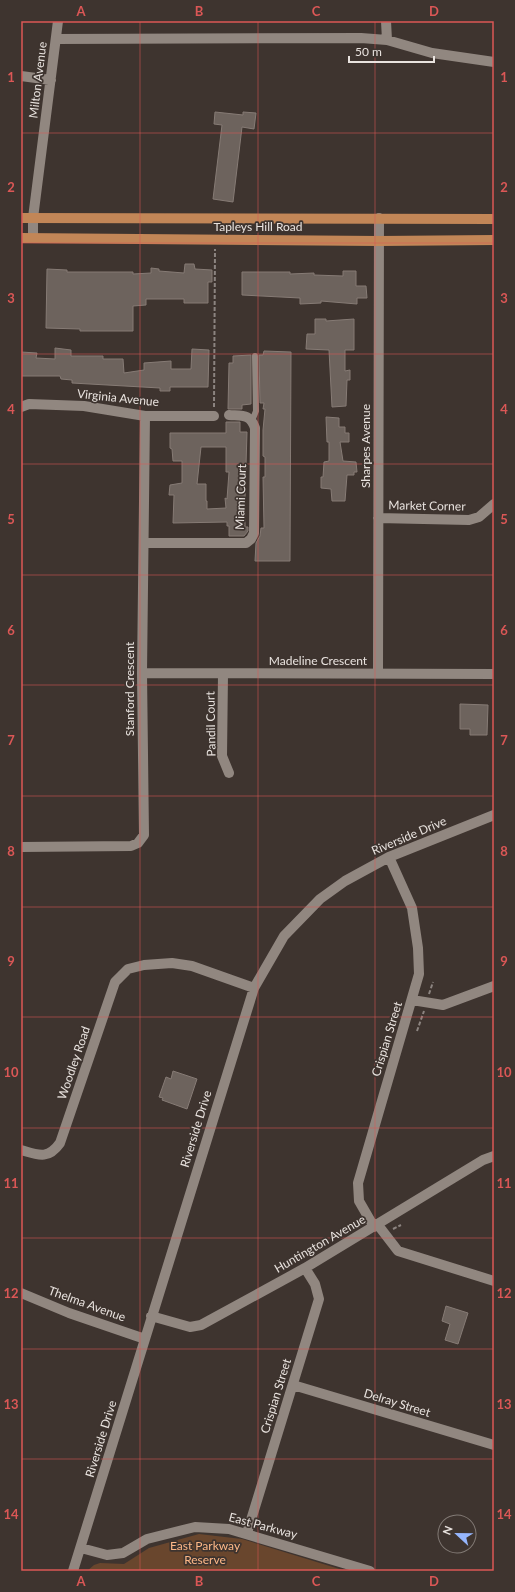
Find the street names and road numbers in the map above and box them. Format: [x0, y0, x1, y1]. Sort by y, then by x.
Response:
street label: Milton Avenue [25, 41, 50, 119]
street label: Tapleys Hill Road [213, 219, 303, 234]
street label: Virginia Avenue [76, 386, 160, 409]
street label: Sharpes Avenue [358, 404, 373, 488]
street label: Miami Court [232, 463, 249, 530]
street label: Market Corner [388, 497, 466, 514]
street label: Stanford Crescent [122, 641, 137, 736]
street label: Madeline Crescent [269, 653, 368, 668]
street label: Pandil Court [202, 691, 219, 757]
street label: Riverside Drive [369, 813, 448, 858]
street label: Crispian Street [368, 999, 405, 1078]
street label: Woodley Road [54, 1024, 93, 1102]
street label: Riverside Drive [177, 1088, 214, 1169]
street label: Huntington Avenue [271, 1211, 368, 1276]
street label: Thelma Avenue [47, 1283, 128, 1324]
street label: Crispian Street [257, 1356, 294, 1435]
street label: Delray Street [362, 1385, 433, 1420]
street label: Riverside Drive [82, 1398, 119, 1479]
street label: East Parkway [227, 1509, 300, 1542]

